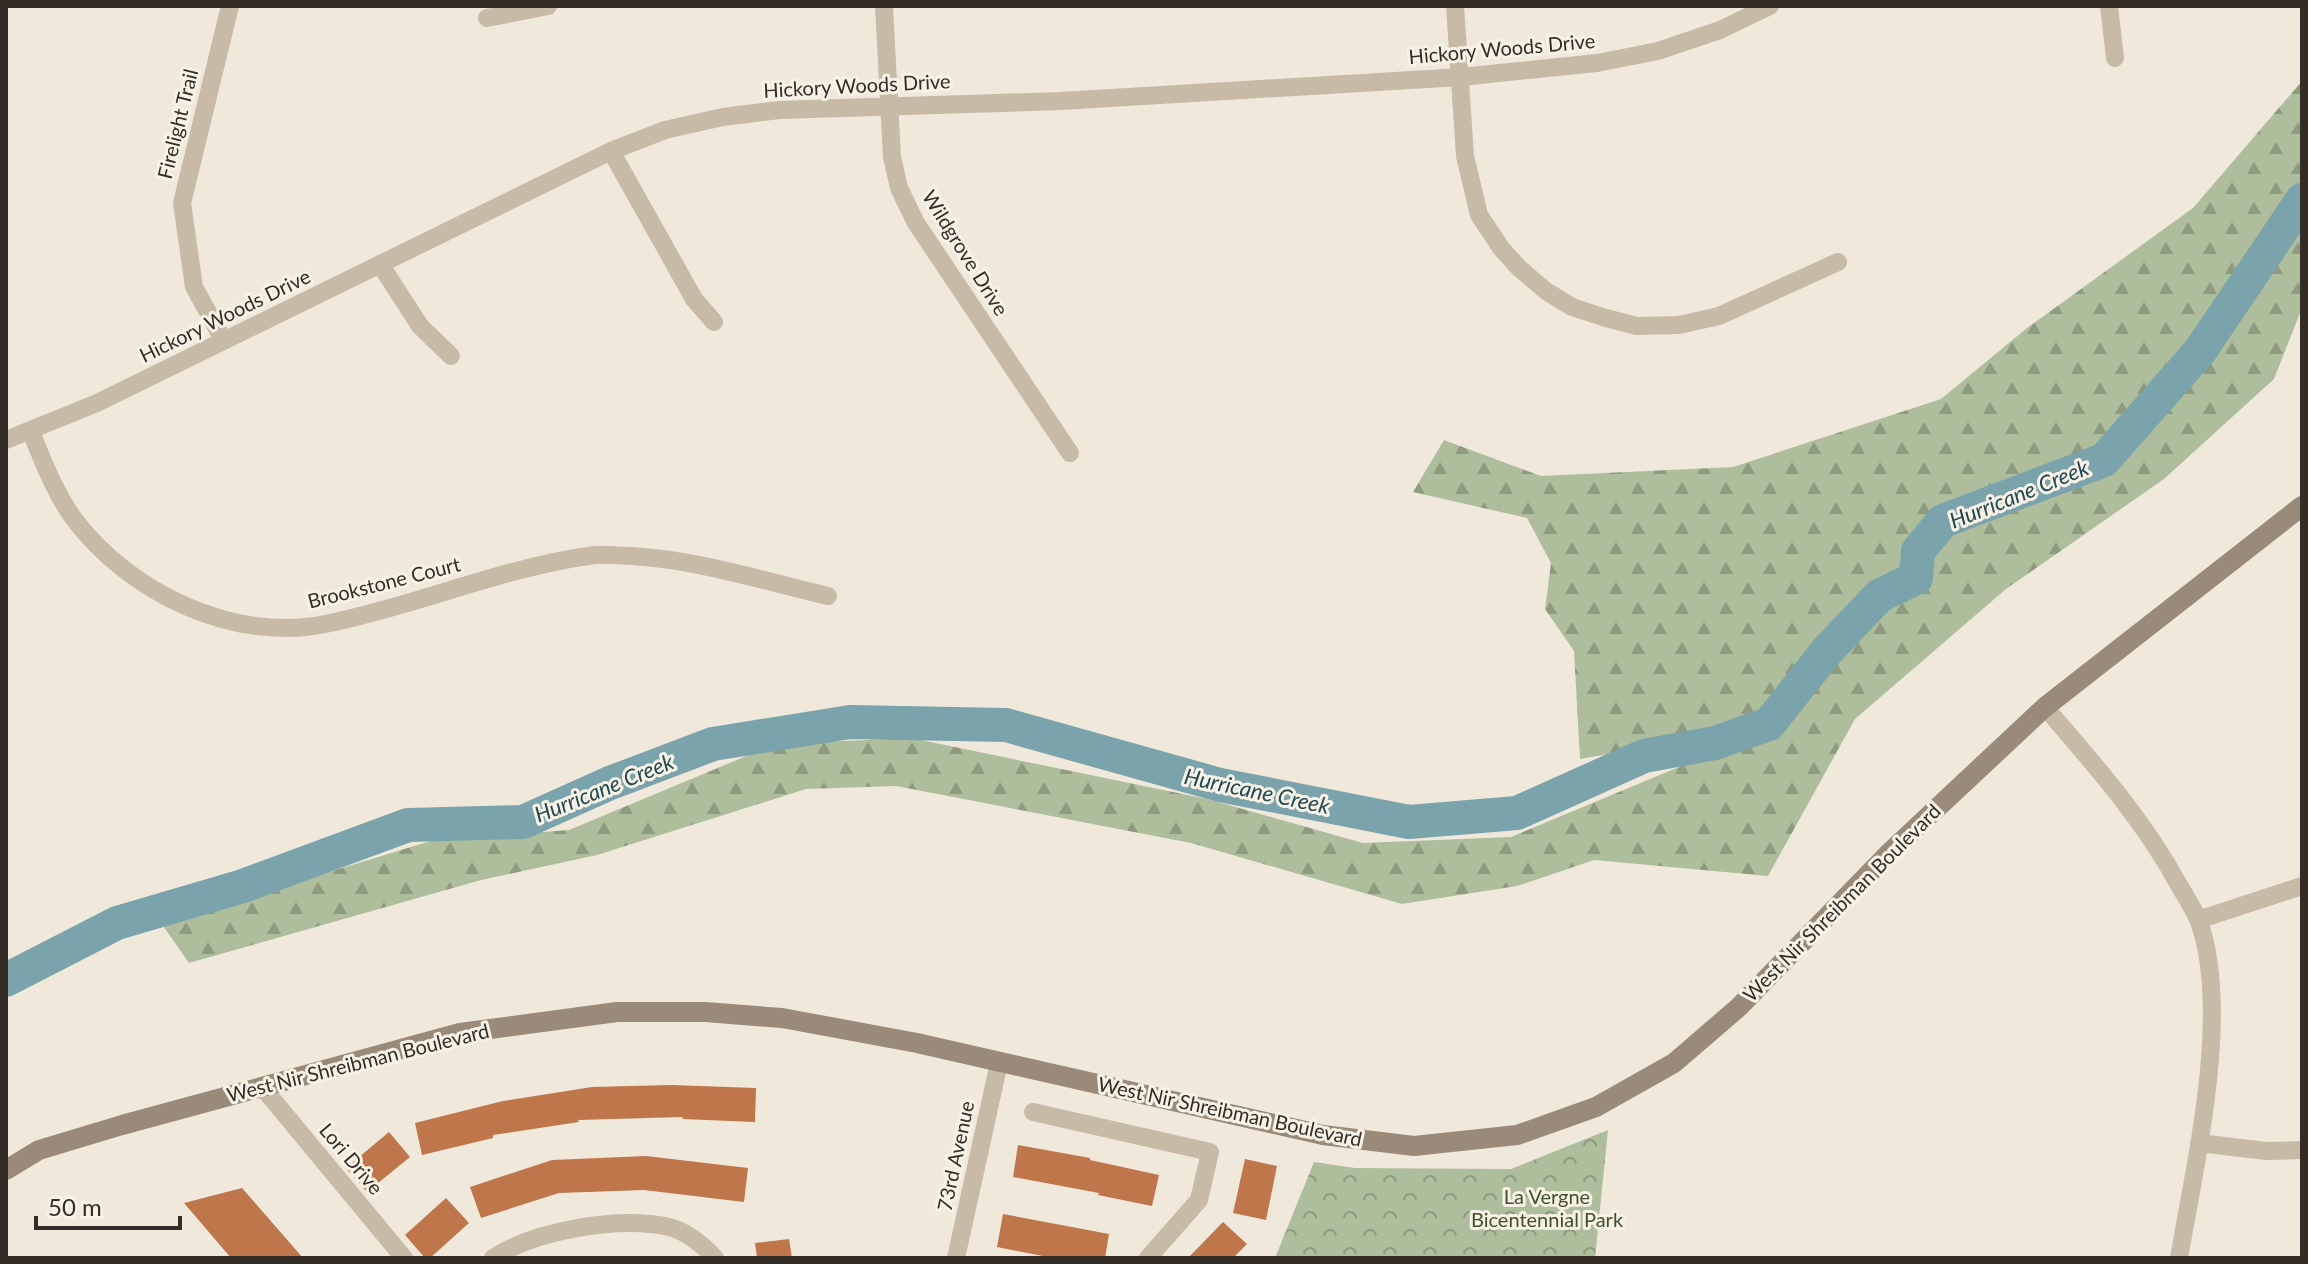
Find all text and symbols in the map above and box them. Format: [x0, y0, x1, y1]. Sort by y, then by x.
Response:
street label: Hickory Woods Drive [1408, 28, 1596, 68]
street label: Firelight Trail [152, 66, 202, 181]
street label: Hickory Woods Drive [763, 68, 951, 102]
street label: Wildgrove Drive [918, 185, 1014, 320]
street label: Hickory Woods Drive [135, 263, 314, 367]
water label: Hurricane Creek [1945, 453, 2093, 534]
street label: Brookstone Court [305, 551, 463, 613]
water label: Hurricane Creek [530, 747, 678, 828]
water label: Hurricane Creek [1182, 762, 1333, 819]
street label: West Nir Shreibman Boulevard [1738, 799, 1945, 1006]
street label: West Nir Shreibman Boulevard [224, 1018, 491, 1106]
street label: West Nir Shreibman Boulevard [1096, 1071, 1364, 1151]
street label: 73rd Avenue [932, 1099, 978, 1213]
street label: Lori Drive [315, 1118, 389, 1199]
scale bar [36, 1180, 180, 1230]
park label: La Vergne Bicentennial Park [1471, 1184, 1624, 1231]
text: 50 m [48, 1192, 102, 1221]

